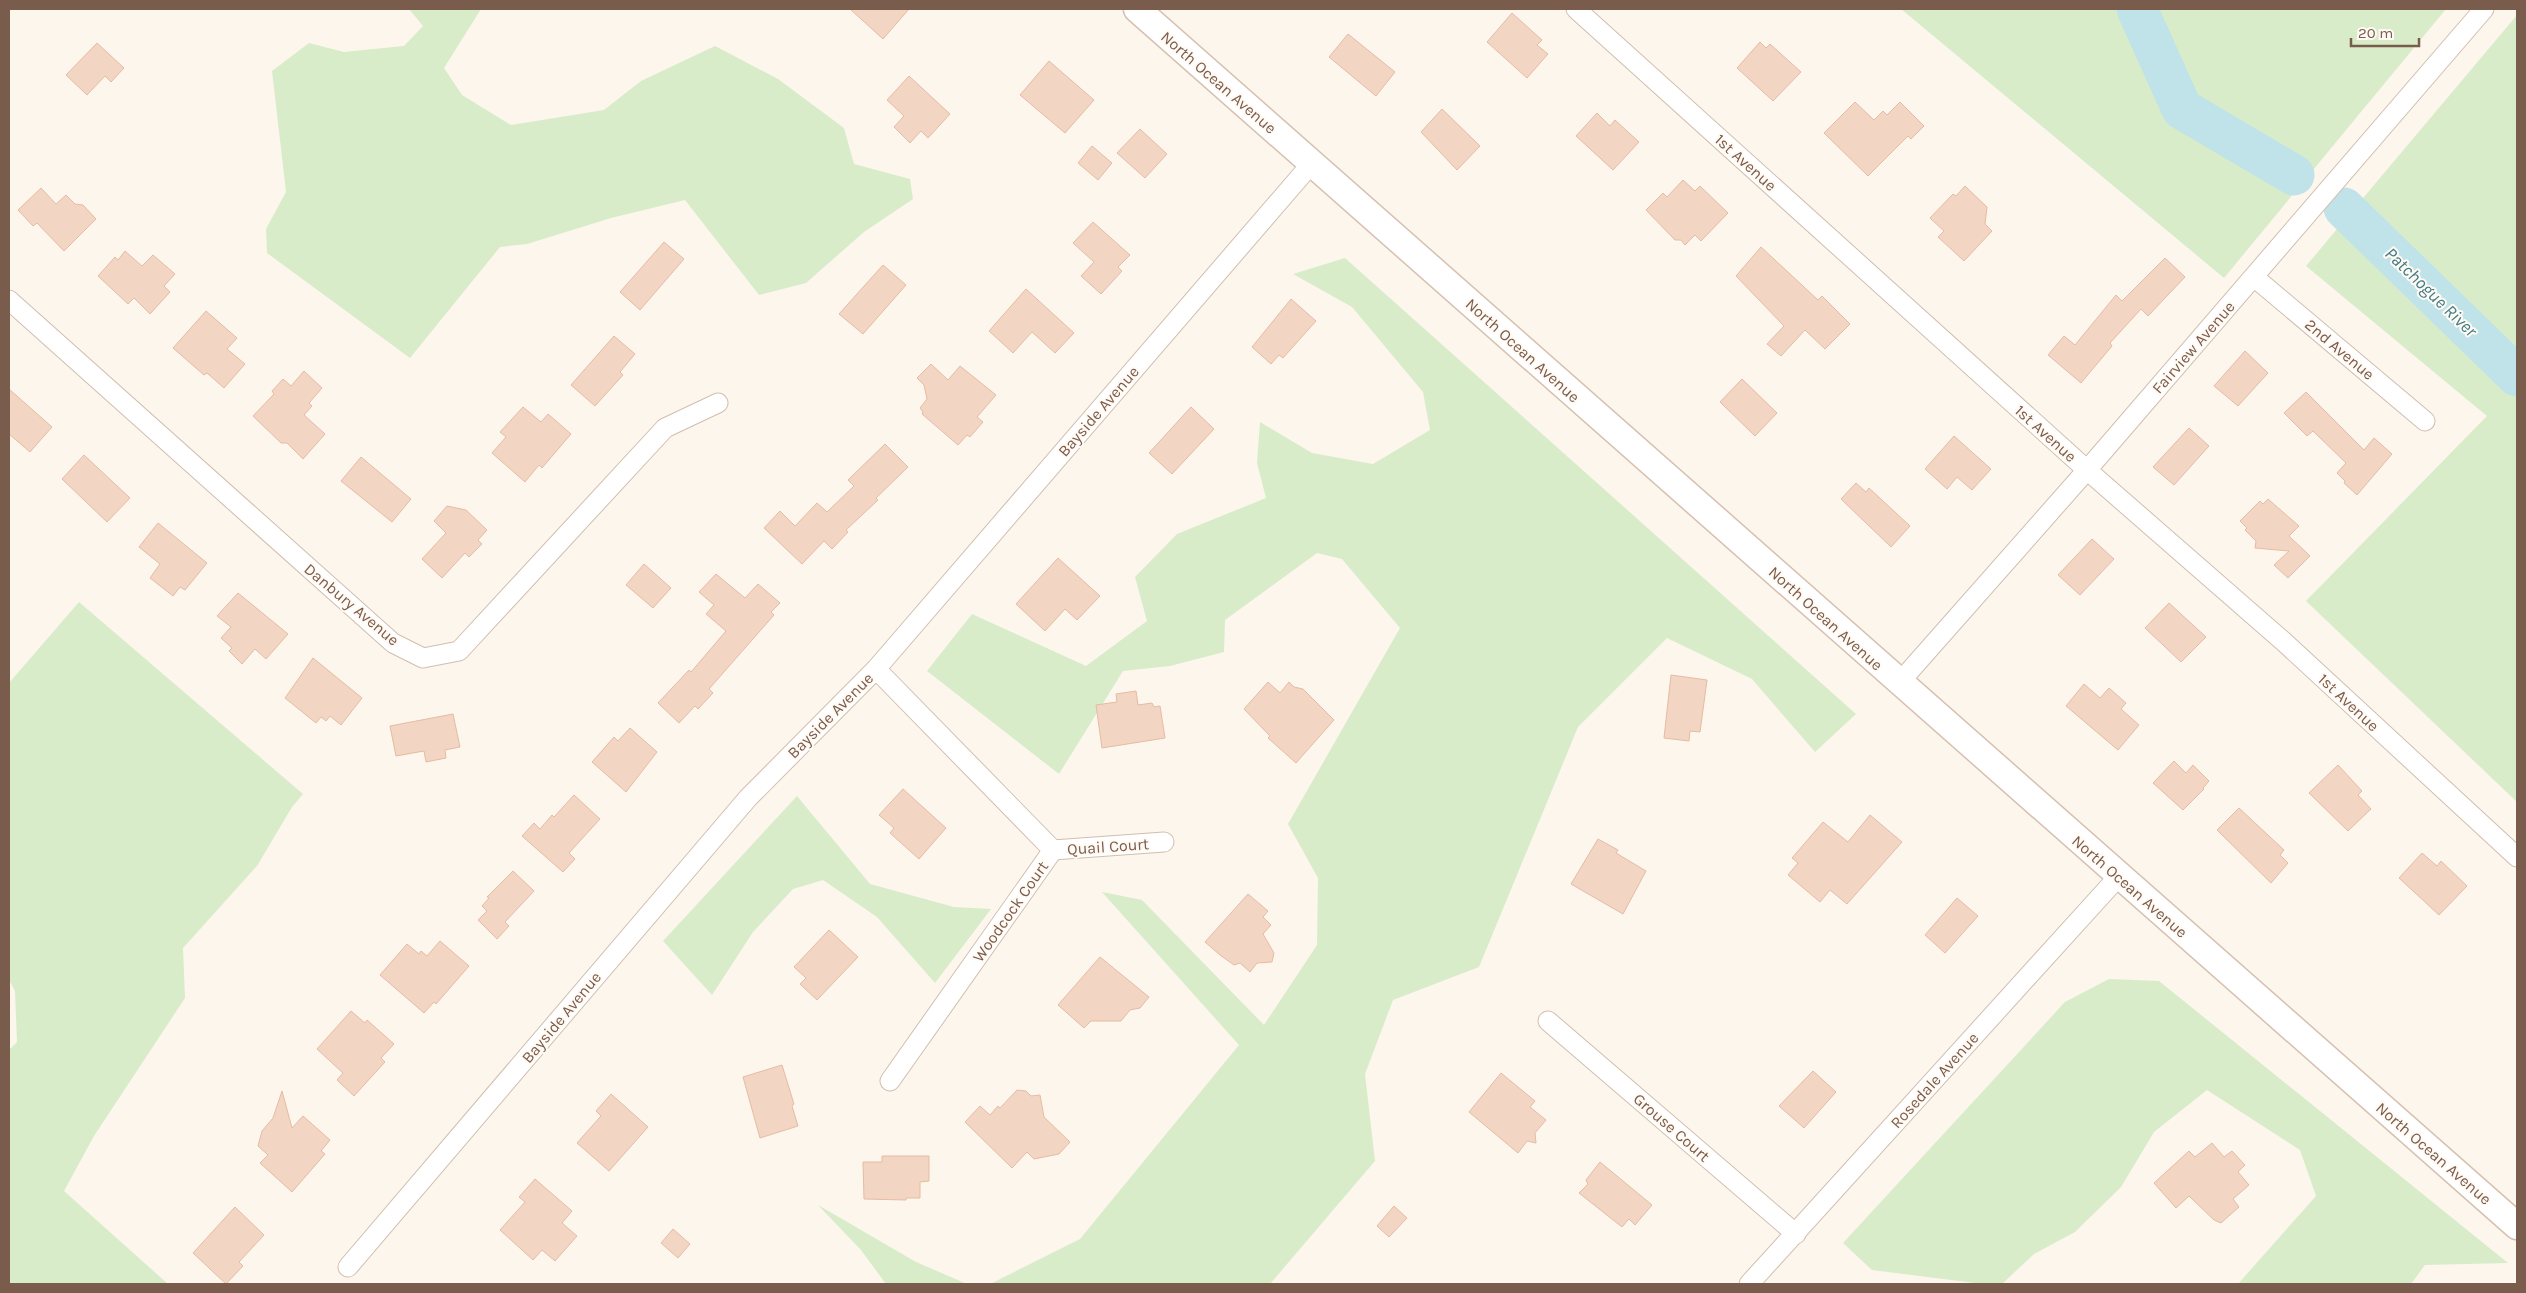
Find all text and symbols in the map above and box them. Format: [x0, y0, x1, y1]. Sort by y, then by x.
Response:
scale bar [2351, 15, 2418, 47]
text: 20 m [2358, 24, 2393, 42]
street label: North Ocean Avenue [1157, 27, 1280, 138]
street label: 1st Avenue [1711, 130, 1780, 195]
water label: Patchogue River [2380, 243, 2482, 342]
street label: North Ocean Avenue [1462, 294, 1584, 407]
street label: Fairview Avenue [2148, 297, 2239, 397]
street label: 2nd Avenue [2301, 315, 2378, 384]
street label: Bayside Avenue [1054, 362, 1143, 460]
street label: 1st Avenue [2011, 401, 2080, 466]
street label: Danbury Avenue [300, 559, 403, 650]
street label: North Ocean Avenue [1765, 562, 1887, 675]
street label: Bayside Avenue [783, 668, 877, 762]
street label: 1st Avenue [2314, 669, 2383, 735]
street label: North Ocean Avenue [2068, 831, 2191, 942]
street label: Quail Court [1066, 834, 1150, 859]
street label: Woodcock Court [969, 857, 1052, 965]
street label: Bayside Avenue [518, 968, 605, 1067]
street label: Rosedale Avenue [1886, 1028, 1982, 1132]
street label: Grouse Court [1630, 1089, 1714, 1166]
street label: North Ocean Avenue [2372, 1098, 2495, 1209]

